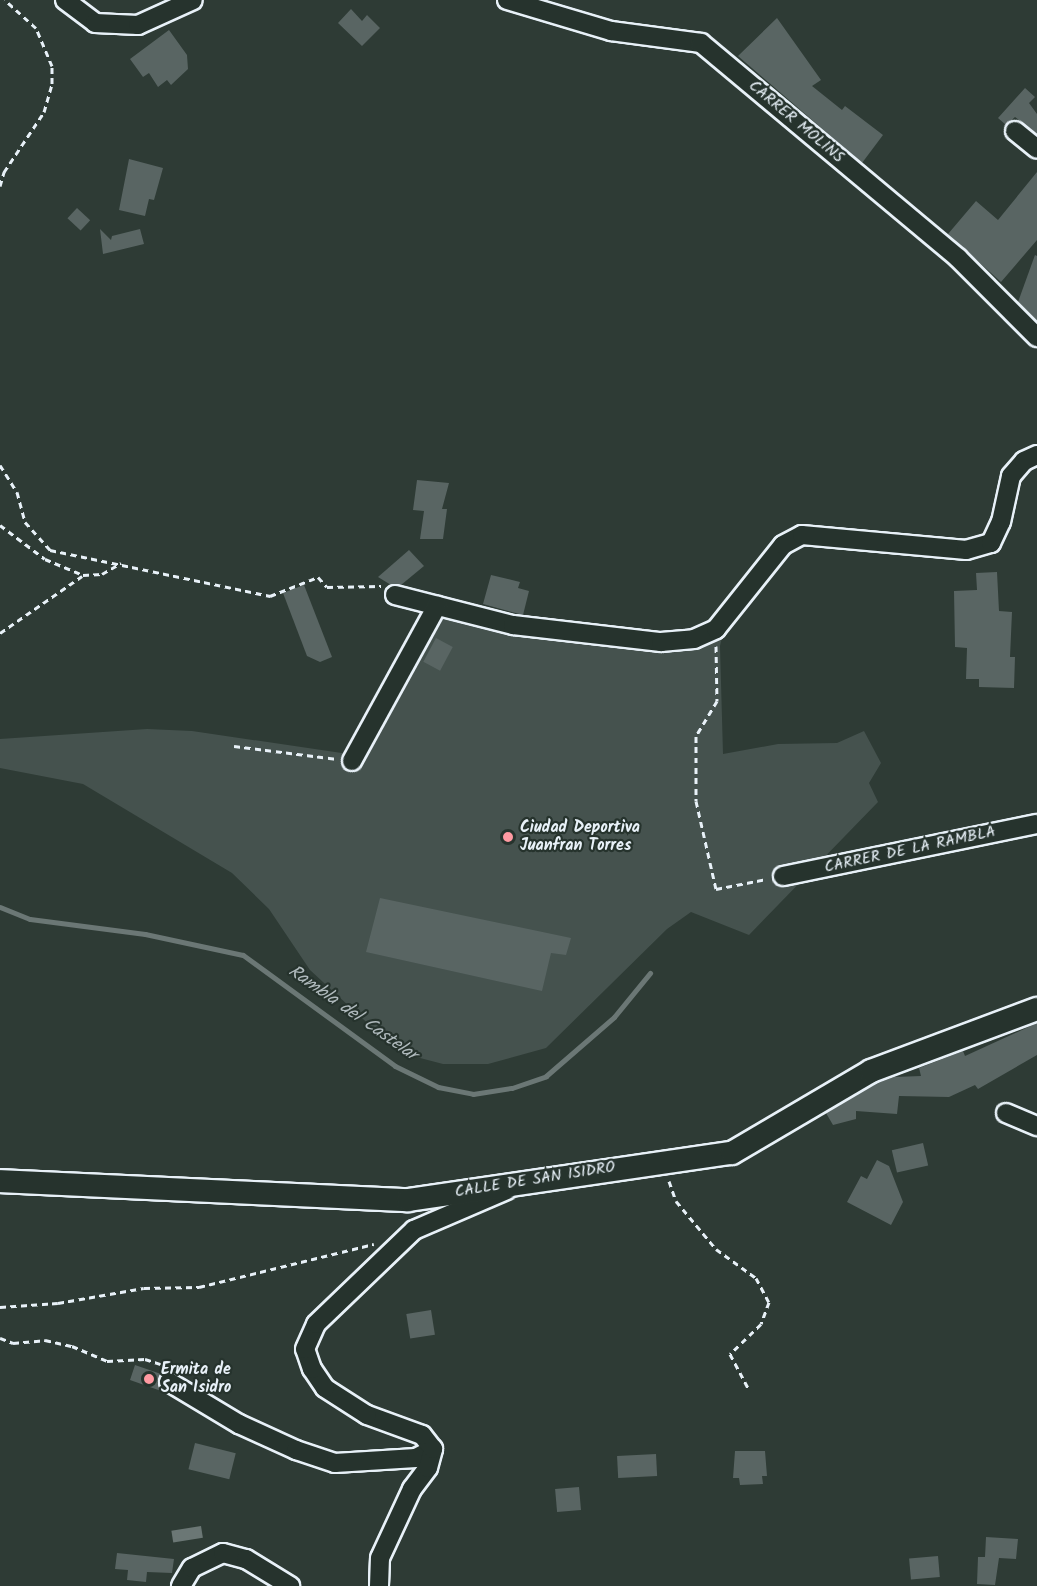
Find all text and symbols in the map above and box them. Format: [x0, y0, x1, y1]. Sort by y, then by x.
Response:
street label: CARRER MOLINS [744, 77, 848, 167]
place label: Ciudad Deportiva Juanfran Torres [520, 818, 640, 856]
street label: CARRER DE LA RAMBLA [823, 822, 997, 878]
marker: Ciudad Deportiva Juanfran Torres [501, 830, 515, 844]
water label: Rambla del Castelar [283, 961, 421, 1067]
street label: CALLE DE SAN ISIDRO [453, 1158, 617, 1202]
place label: Ermita de San Isidro [161, 1360, 231, 1398]
marker: Ermita de San Isidro [142, 1372, 156, 1386]

